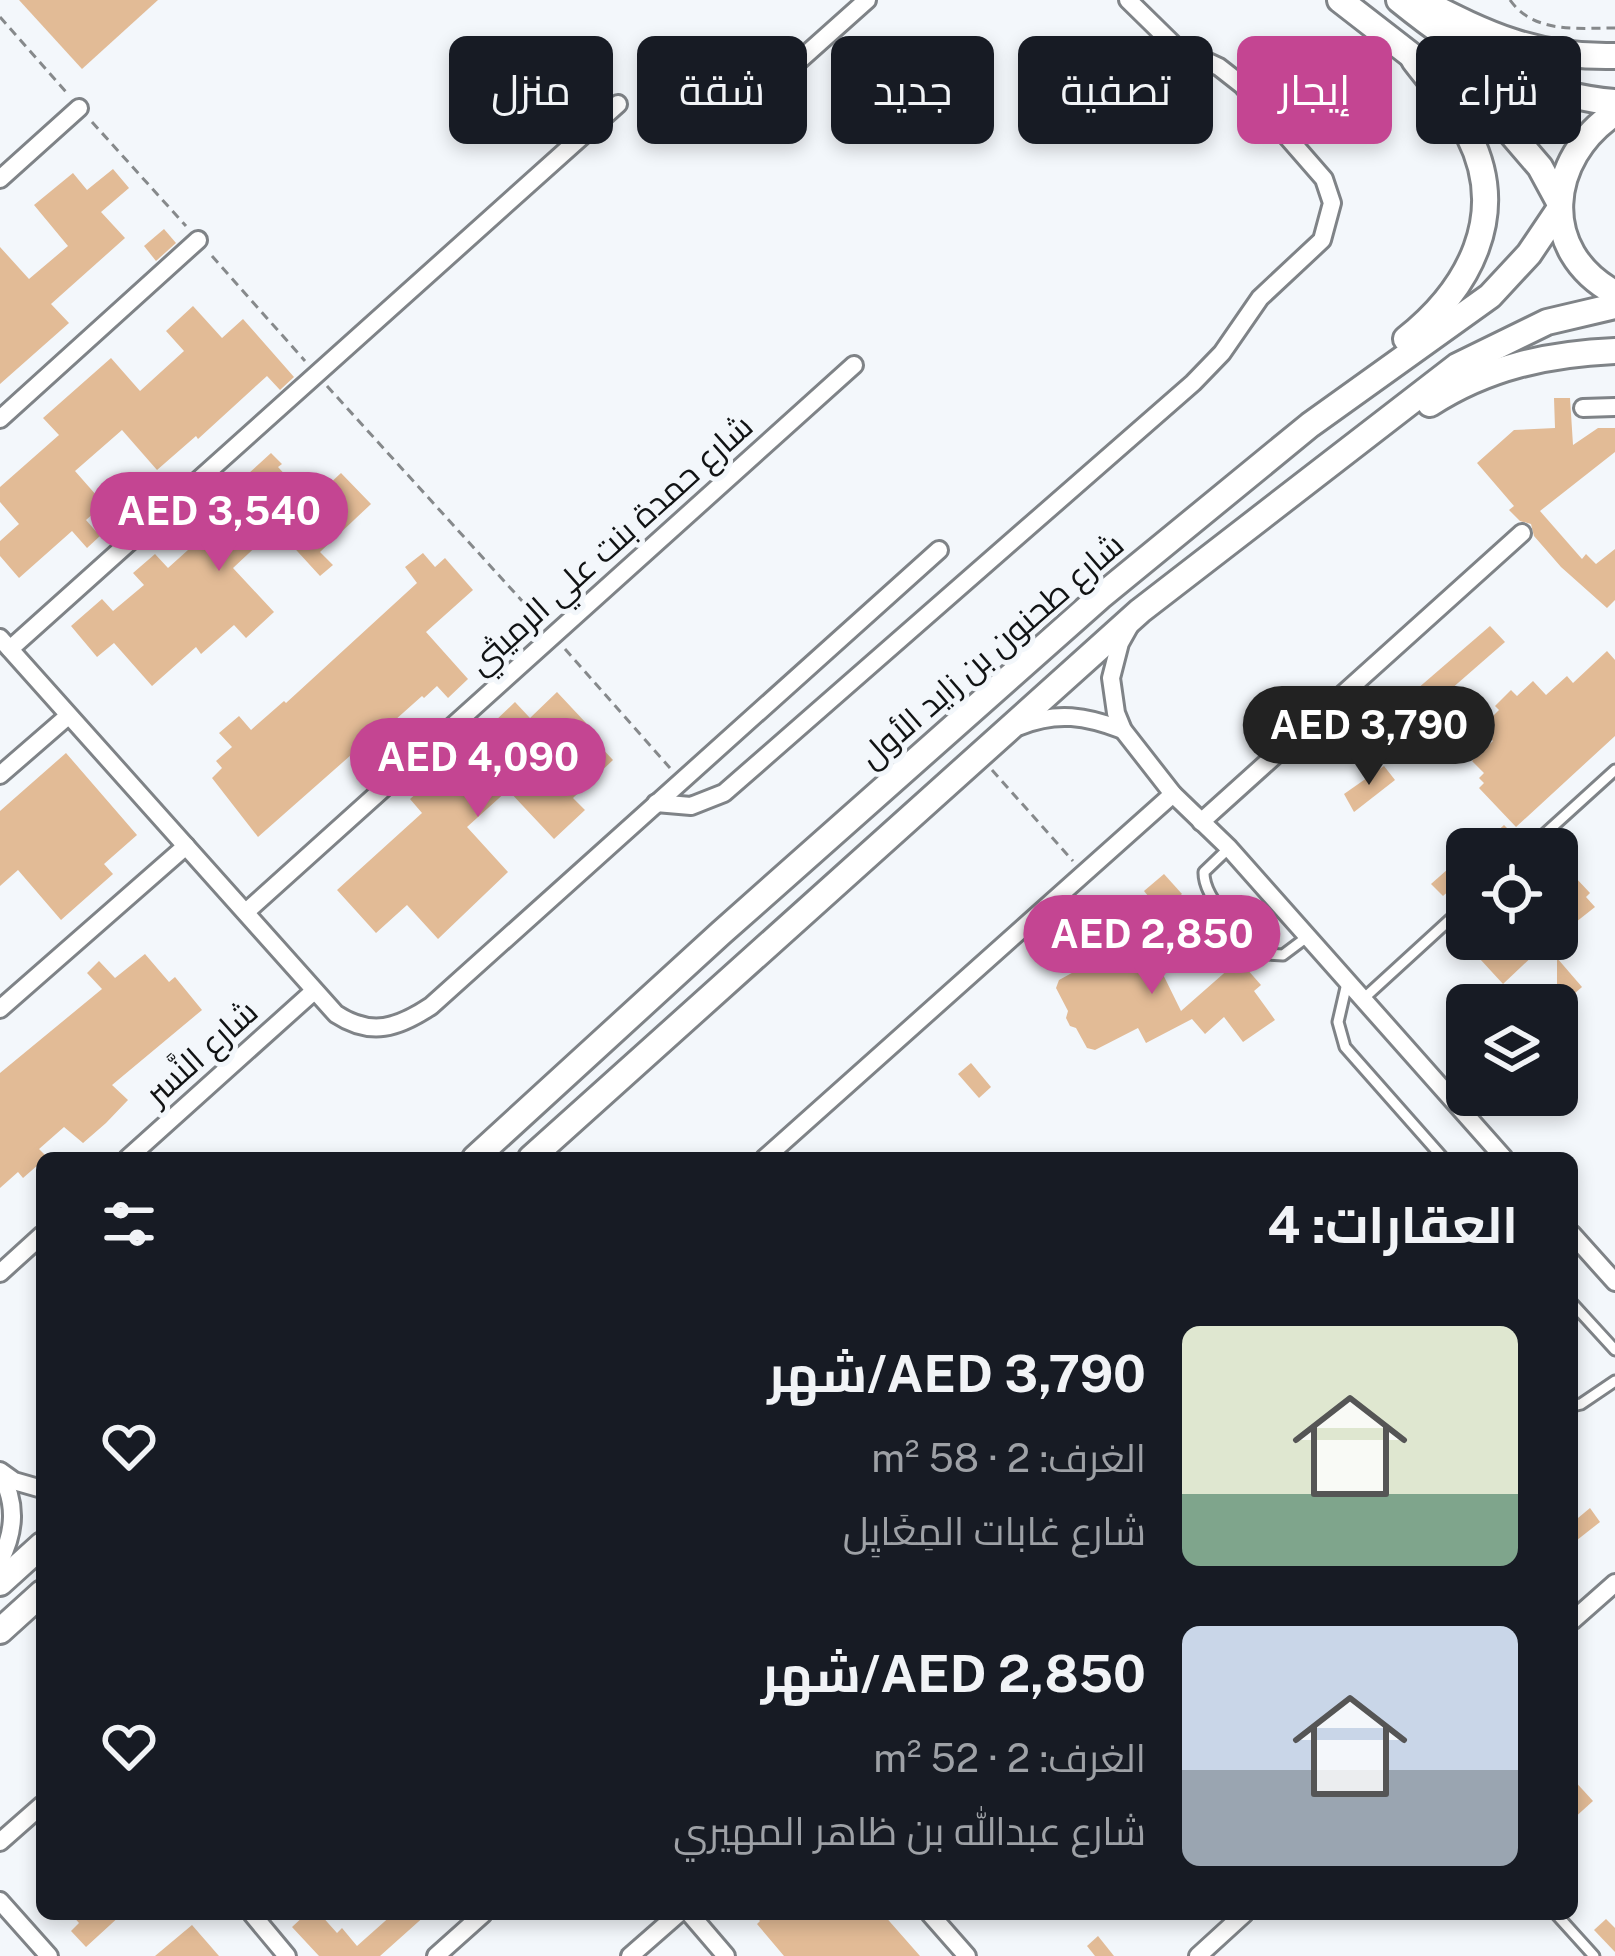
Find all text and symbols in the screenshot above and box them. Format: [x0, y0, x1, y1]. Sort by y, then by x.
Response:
chip: منزل [449, 36, 613, 144]
chip: شقة [637, 36, 807, 144]
chip: جديد [831, 36, 994, 144]
chip: تصفية [1018, 36, 1213, 144]
chip: إيجار [1237, 36, 1392, 144]
chip: شراء [1416, 36, 1581, 144]
street label: شارع حمدة بنت علي الرميثي [460, 407, 764, 687]
pin: AED 3,540 [82, 472, 356, 574]
text: AED 3,540 [117, 488, 321, 534]
street label: شارع طحنون بن زايد الأول [851, 525, 1133, 778]
pin: AED 3,790 [1232, 686, 1506, 788]
text: AED 3,790 [1270, 702, 1468, 748]
pin: AED 4,090 [341, 718, 615, 820]
text: AED 4,090 [377, 734, 579, 780]
map controls [1446, 828, 1578, 1116]
button: locate [1446, 828, 1578, 960]
pin: AED 2,850 [1015, 895, 1289, 997]
text: AED 2,850 [1050, 911, 1254, 957]
button: layers [1446, 984, 1578, 1116]
street label: شارع النَّسر [136, 992, 267, 1116]
icon: filters [96, 1191, 162, 1257]
text: العقارات: 4 [1267, 1195, 1518, 1254]
text: AED 3,790/شهر [767, 1344, 1146, 1403]
icon: home [1278, 1374, 1422, 1518]
icon: heart [96, 1413, 162, 1479]
text: الغرف: 2 · 58 m² [871, 1435, 1146, 1481]
text: شارع غابات المِغَايِل [843, 1508, 1146, 1554]
text: AED 2,850/شهر [761, 1644, 1146, 1703]
icon: home [1278, 1674, 1422, 1818]
icon: heart [96, 1713, 162, 1779]
text: الغرف: 2 · 52 m² [873, 1735, 1146, 1781]
text: شارع عبدالله بن ظاهر المهيري [673, 1808, 1146, 1854]

